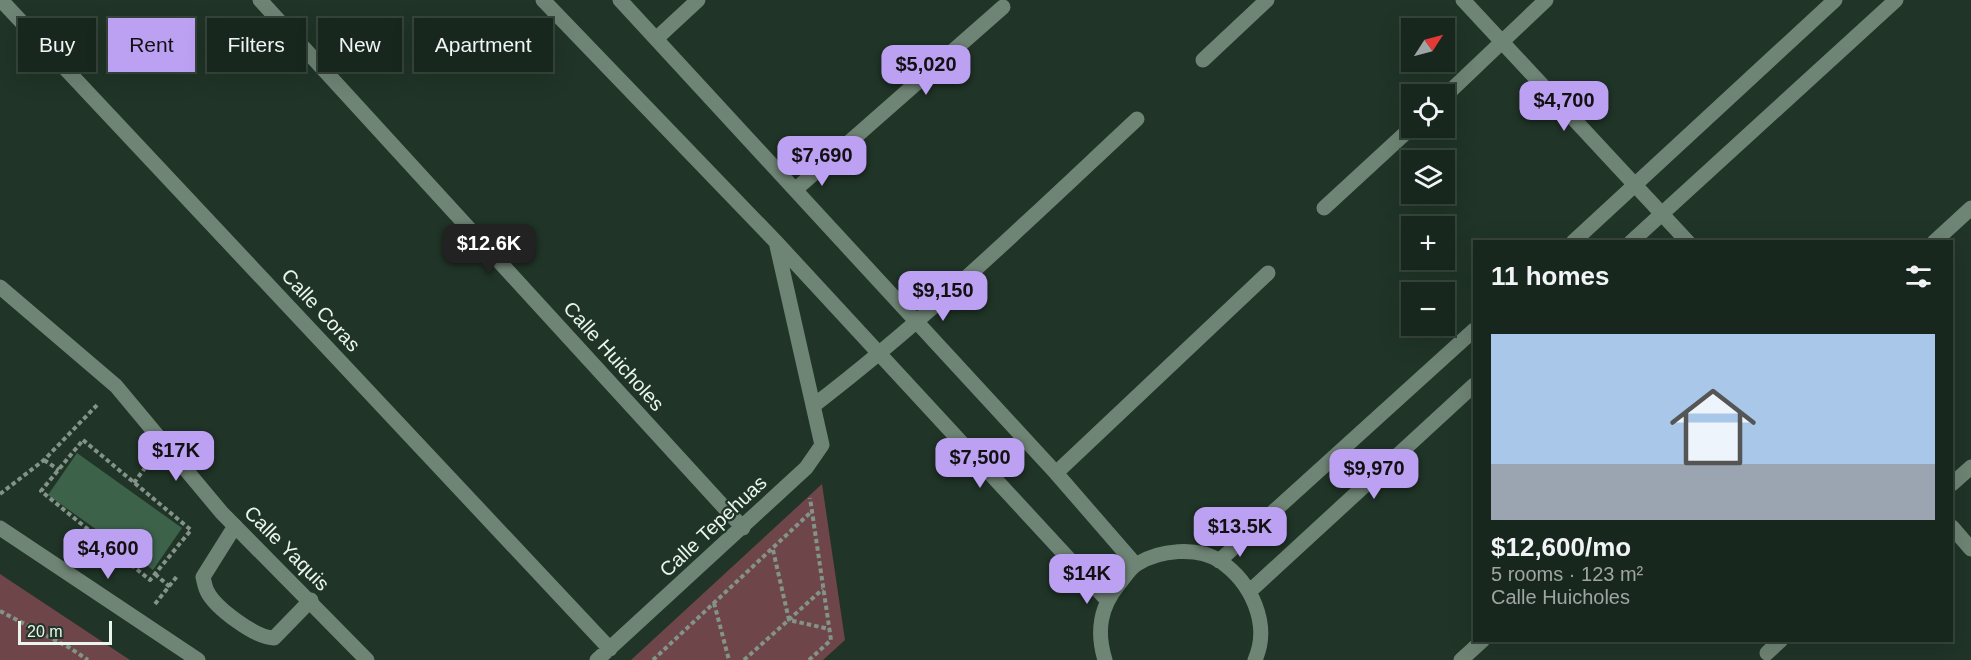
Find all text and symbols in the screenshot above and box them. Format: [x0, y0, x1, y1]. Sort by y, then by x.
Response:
chip: Buy [18, 18, 96, 72]
chip: Rent [108, 18, 195, 72]
chip: Filters [207, 18, 306, 72]
chip: New [318, 18, 402, 72]
chip: Apartment [414, 18, 553, 72]
north arrow [1401, 18, 1455, 72]
map controls [1401, 18, 1455, 336]
pin: $5,020 [877, 45, 975, 96]
text: $5,020 [895, 53, 957, 75]
pin: $4,700 [1515, 81, 1613, 132]
button: locate [1401, 84, 1455, 138]
text: $4,700 [1533, 89, 1595, 111]
pin: $7,690 [773, 136, 871, 187]
text: $7,690 [791, 144, 853, 166]
button: layers [1401, 150, 1455, 204]
button: + [1401, 216, 1455, 270]
pin: $12.6K [440, 224, 538, 275]
text: $12.6K [457, 232, 521, 254]
icon: filters [1902, 260, 1935, 293]
text: 11 homes [1491, 261, 1610, 291]
street label: Calle Coras [277, 264, 365, 356]
pin: $9,150 [894, 271, 992, 322]
text: $9,150 [912, 279, 974, 301]
button: − [1401, 282, 1455, 336]
street label: Calle Huicholes [559, 297, 669, 415]
icon: home [1659, 373, 1767, 481]
pin: $17K [140, 431, 212, 482]
pin: $7,500 [931, 438, 1029, 489]
text: $17K [152, 439, 200, 461]
text: $7,500 [949, 446, 1011, 468]
pin: $9,970 [1325, 449, 1423, 500]
text: $9,970 [1343, 457, 1405, 479]
street label: Calle Tepehuas [655, 471, 771, 581]
street label: Calle Yaquis [240, 501, 334, 595]
pin: $13.5K [1191, 507, 1289, 558]
text: $13.5K [1208, 515, 1272, 537]
pin: $4,600 [59, 529, 157, 580]
text: $12,600/mo [1491, 532, 1631, 562]
text: $4,600 [77, 537, 139, 559]
pin: $14K [1051, 554, 1123, 605]
text: $14K [1063, 562, 1111, 584]
text: 5 rooms · 123 m² [1491, 563, 1643, 585]
text: Calle Huicholes [1491, 586, 1630, 608]
scale bar [18, 618, 112, 646]
text: 20 m [27, 623, 63, 640]

